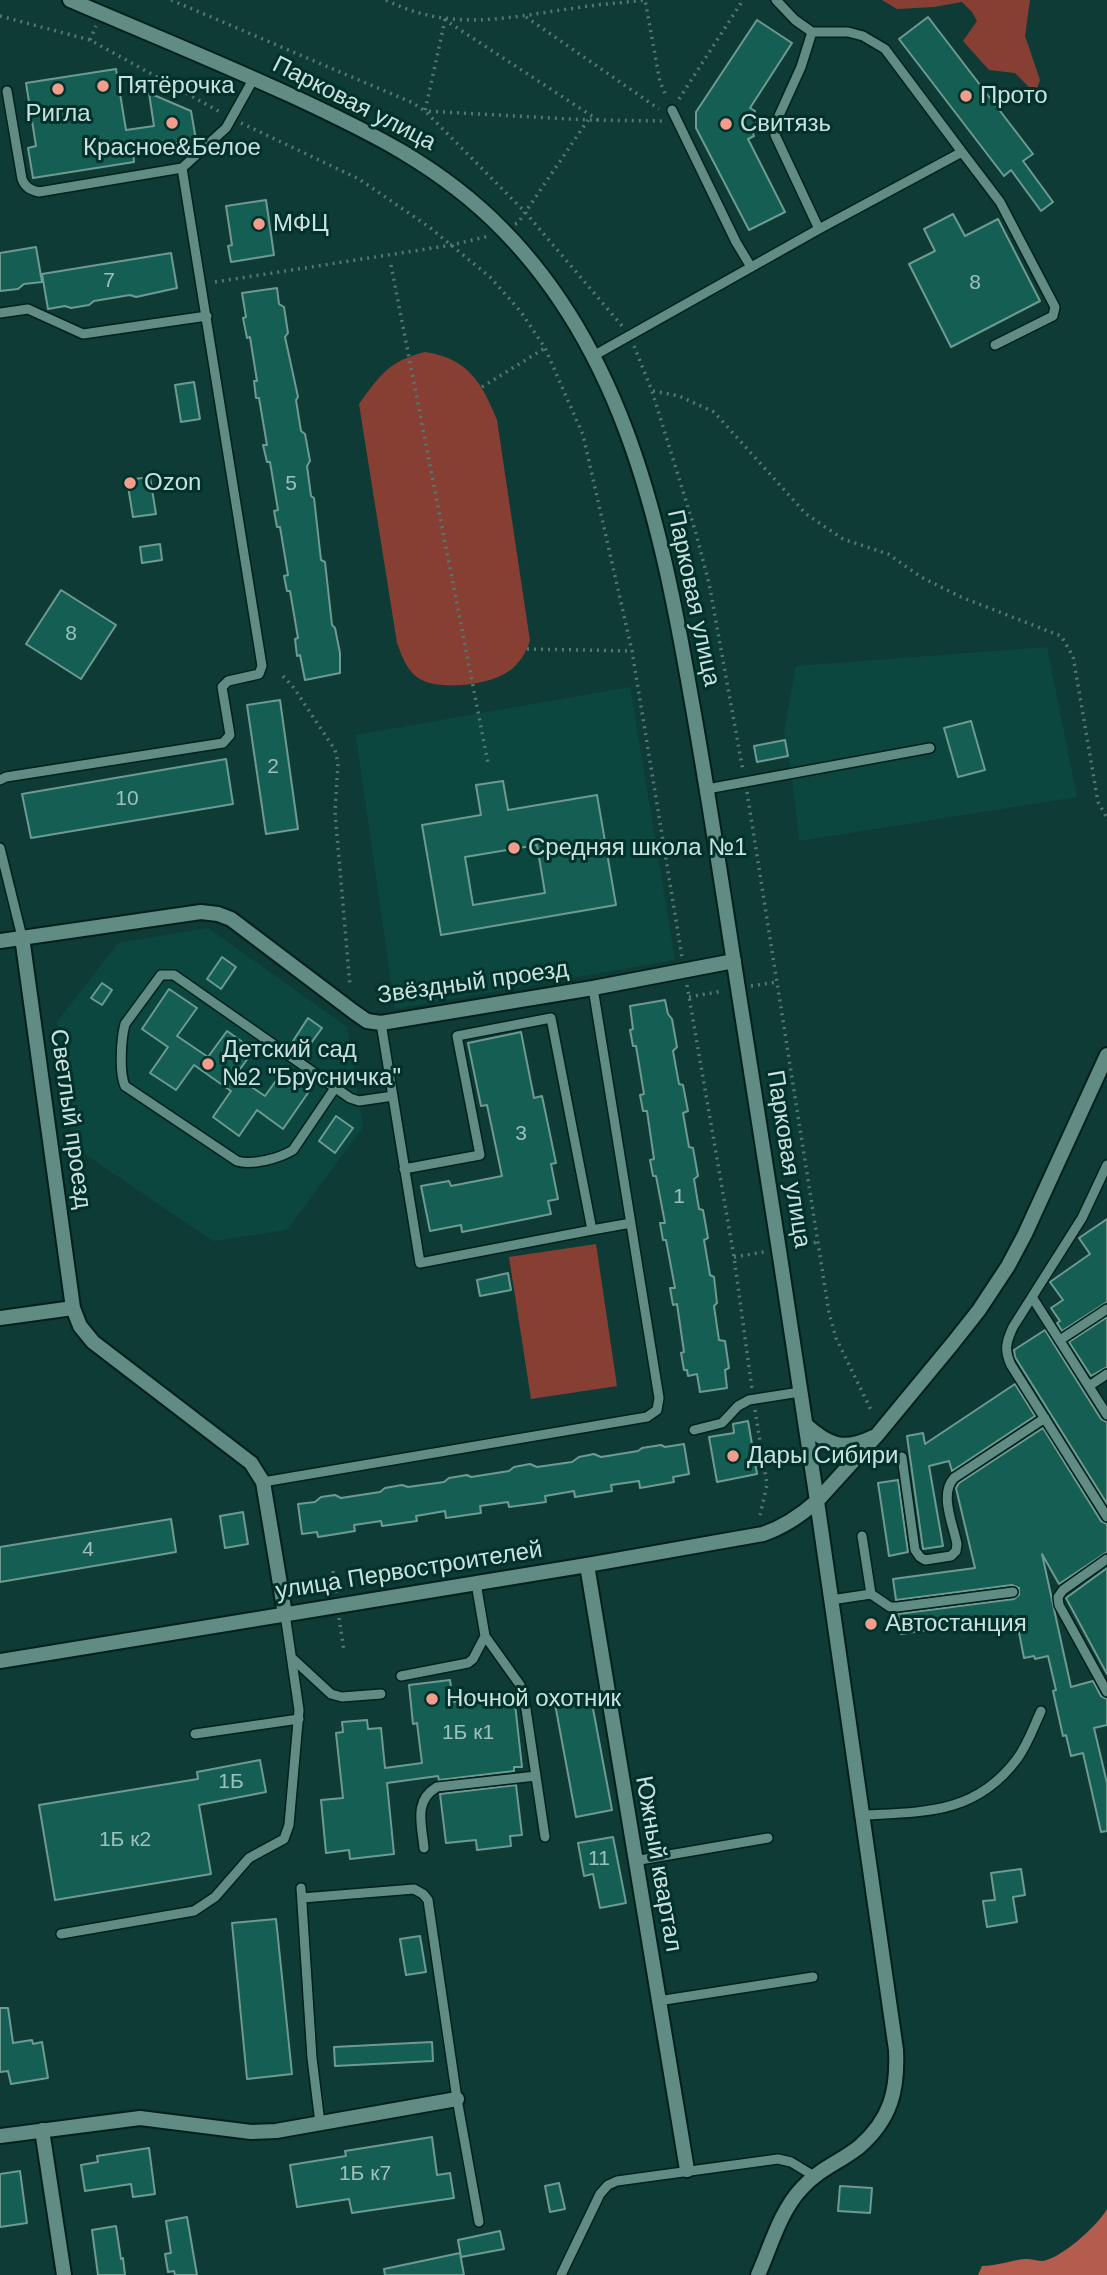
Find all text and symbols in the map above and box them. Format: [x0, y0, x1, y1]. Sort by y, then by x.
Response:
street label: Парковая улица [267, 50, 441, 158]
place label: Пятёрочка [117, 72, 235, 100]
marker: Пятёрочка [95, 78, 111, 94]
marker: Ригла [50, 81, 66, 97]
place label: Прото [980, 82, 1047, 110]
marker: Прото [958, 88, 974, 104]
place label: Ригла [26, 100, 90, 128]
place label: Свитязь [740, 110, 831, 138]
marker: Красное&Белое [164, 115, 180, 131]
marker: Свитязь [718, 116, 734, 132]
place label: Красное&Белое [83, 134, 261, 162]
place label: МФЦ [273, 210, 329, 238]
marker: МФЦ [251, 216, 267, 232]
house number: 7 [103, 268, 115, 294]
house number: 8 [969, 270, 981, 296]
place label: Ozon [144, 469, 201, 497]
house number: 5 [285, 471, 297, 497]
marker: Ozon [122, 475, 138, 491]
street label: Парковая улица [660, 507, 726, 689]
house number: 8 [65, 621, 77, 647]
house number: 2 [267, 754, 279, 780]
house number: 10 [115, 786, 139, 812]
place label: Средняя школа №1 [528, 834, 747, 862]
marker: Средняя школа №1 [506, 840, 522, 856]
street label: Звёздный проезд [376, 955, 570, 1011]
street label: Светлый проезд [43, 1027, 97, 1211]
place label: Детский сад №2 "Брусничка" [222, 1036, 401, 1092]
marker: Детский сад №2 "Брусничка" [200, 1056, 216, 1072]
street label: Парковая улица [760, 1068, 816, 1250]
house number: 3 [515, 1121, 527, 1147]
house number: 1 [673, 1184, 685, 1210]
place label: Дары Сибири [747, 1442, 899, 1470]
marker: Дары Сибири [725, 1448, 741, 1464]
street label: улица Первостроителей [274, 1536, 544, 1606]
house number: 4 [82, 1537, 94, 1563]
place label: Автостанция [885, 1610, 1027, 1638]
marker: Автостанция [863, 1616, 879, 1632]
place label: Ночной охотник [446, 1685, 621, 1713]
marker: Ночной охотник [424, 1691, 440, 1707]
house number: 1Б к1 [442, 1720, 494, 1746]
house number: 1Б [218, 1769, 244, 1795]
street label: Южный квартал [628, 1774, 688, 1954]
house number: 1Б к2 [99, 1827, 151, 1853]
house number: 11 [588, 1846, 610, 1872]
house number: 1Б к7 [339, 2161, 391, 2187]

